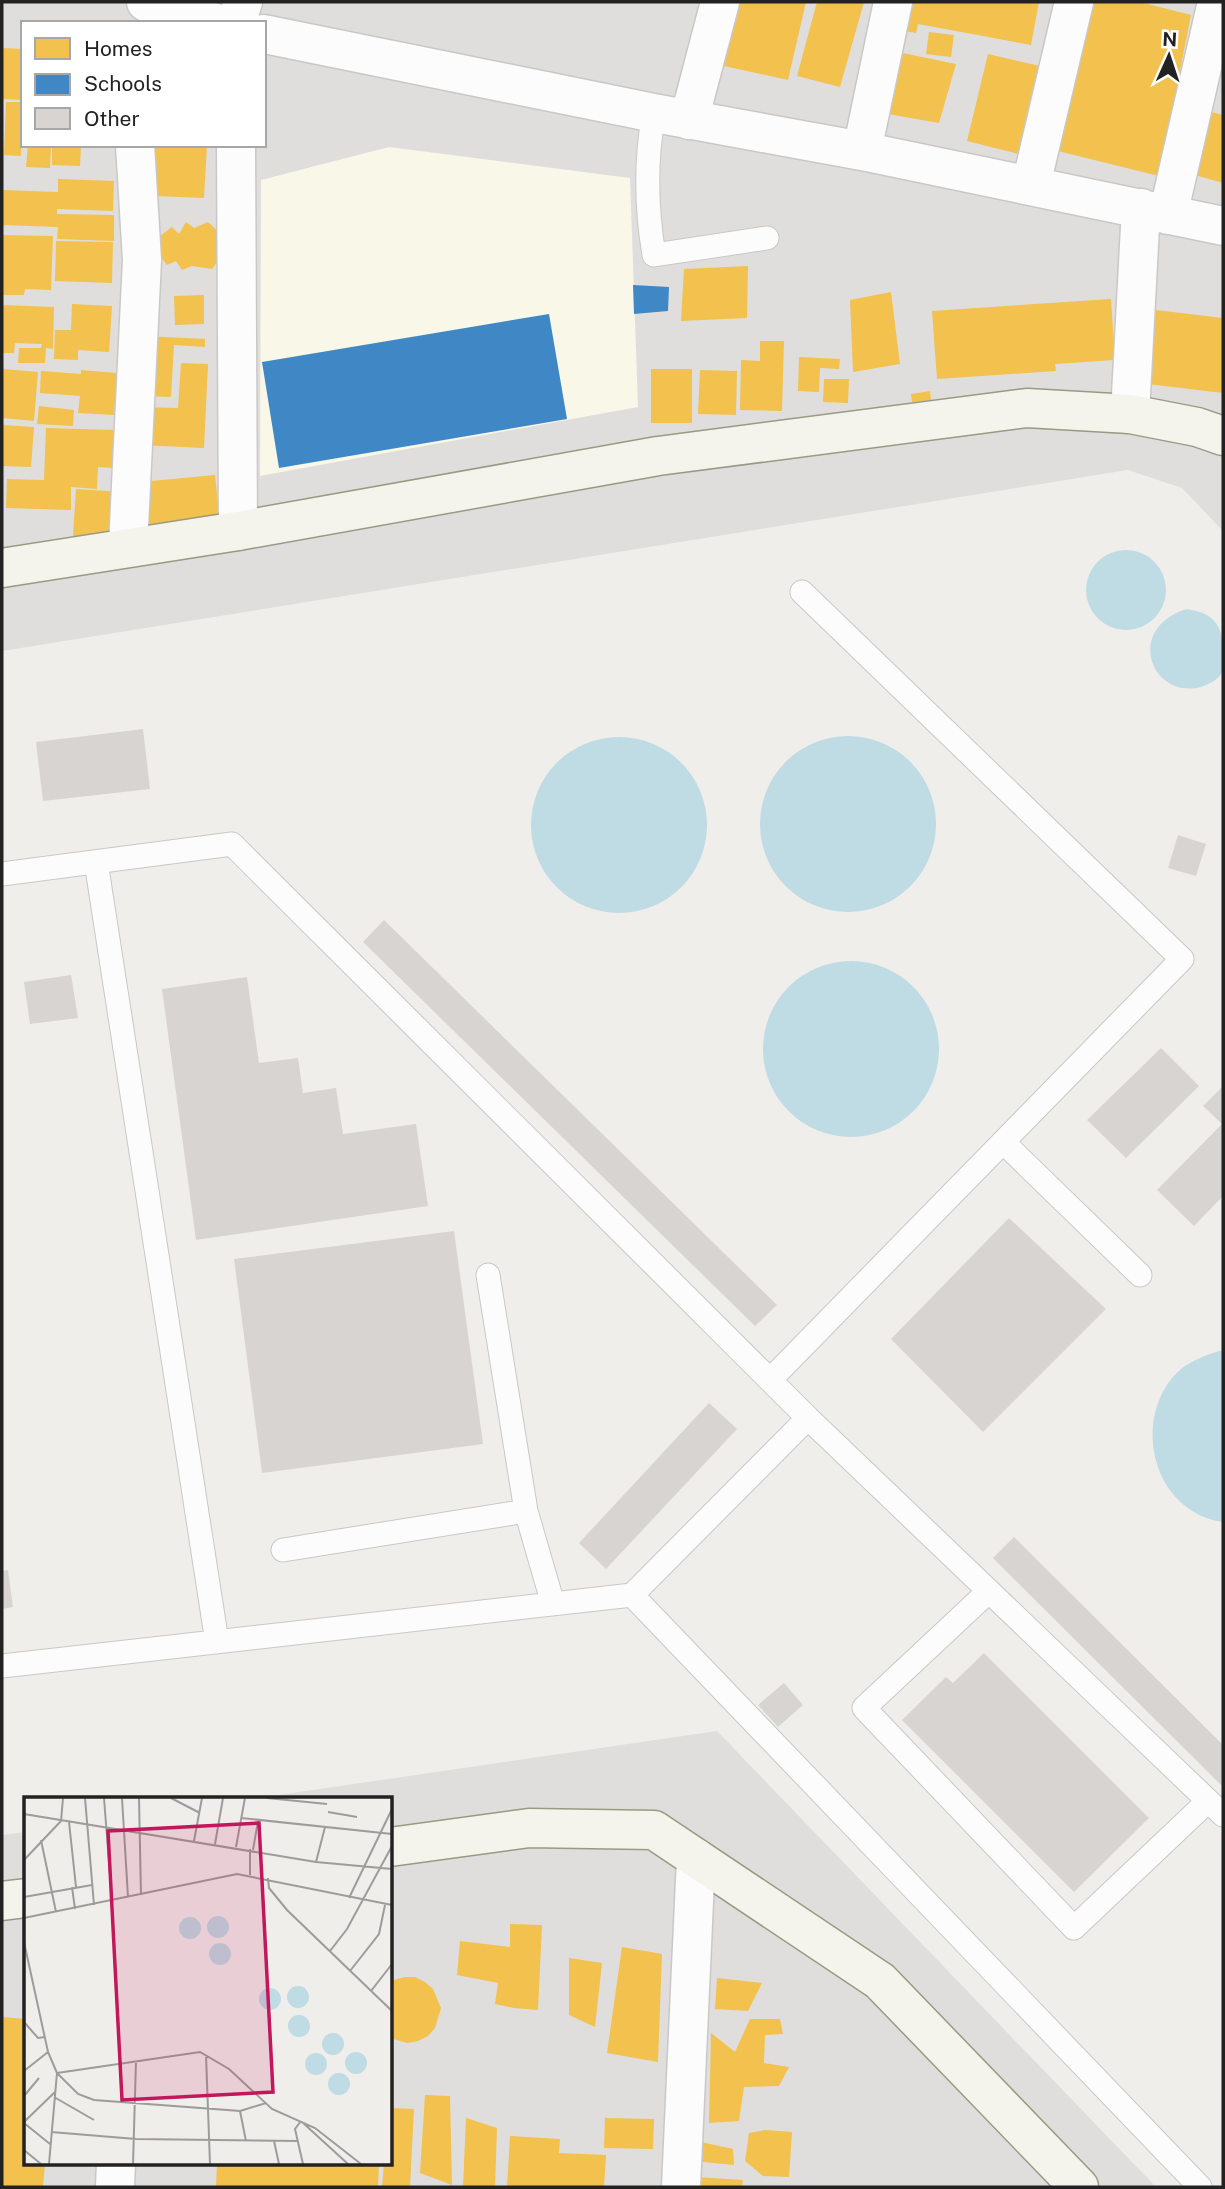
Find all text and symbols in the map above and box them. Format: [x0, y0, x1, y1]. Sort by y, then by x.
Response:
legend [21, 21, 266, 147]
north arrow [1134, 21, 1204, 91]
text: N [1162, 28, 1178, 50]
text: Homes [84, 36, 152, 61]
text: Schools [84, 71, 162, 96]
text: Other [84, 106, 140, 131]
inset map [24, 1797, 392, 2164]

